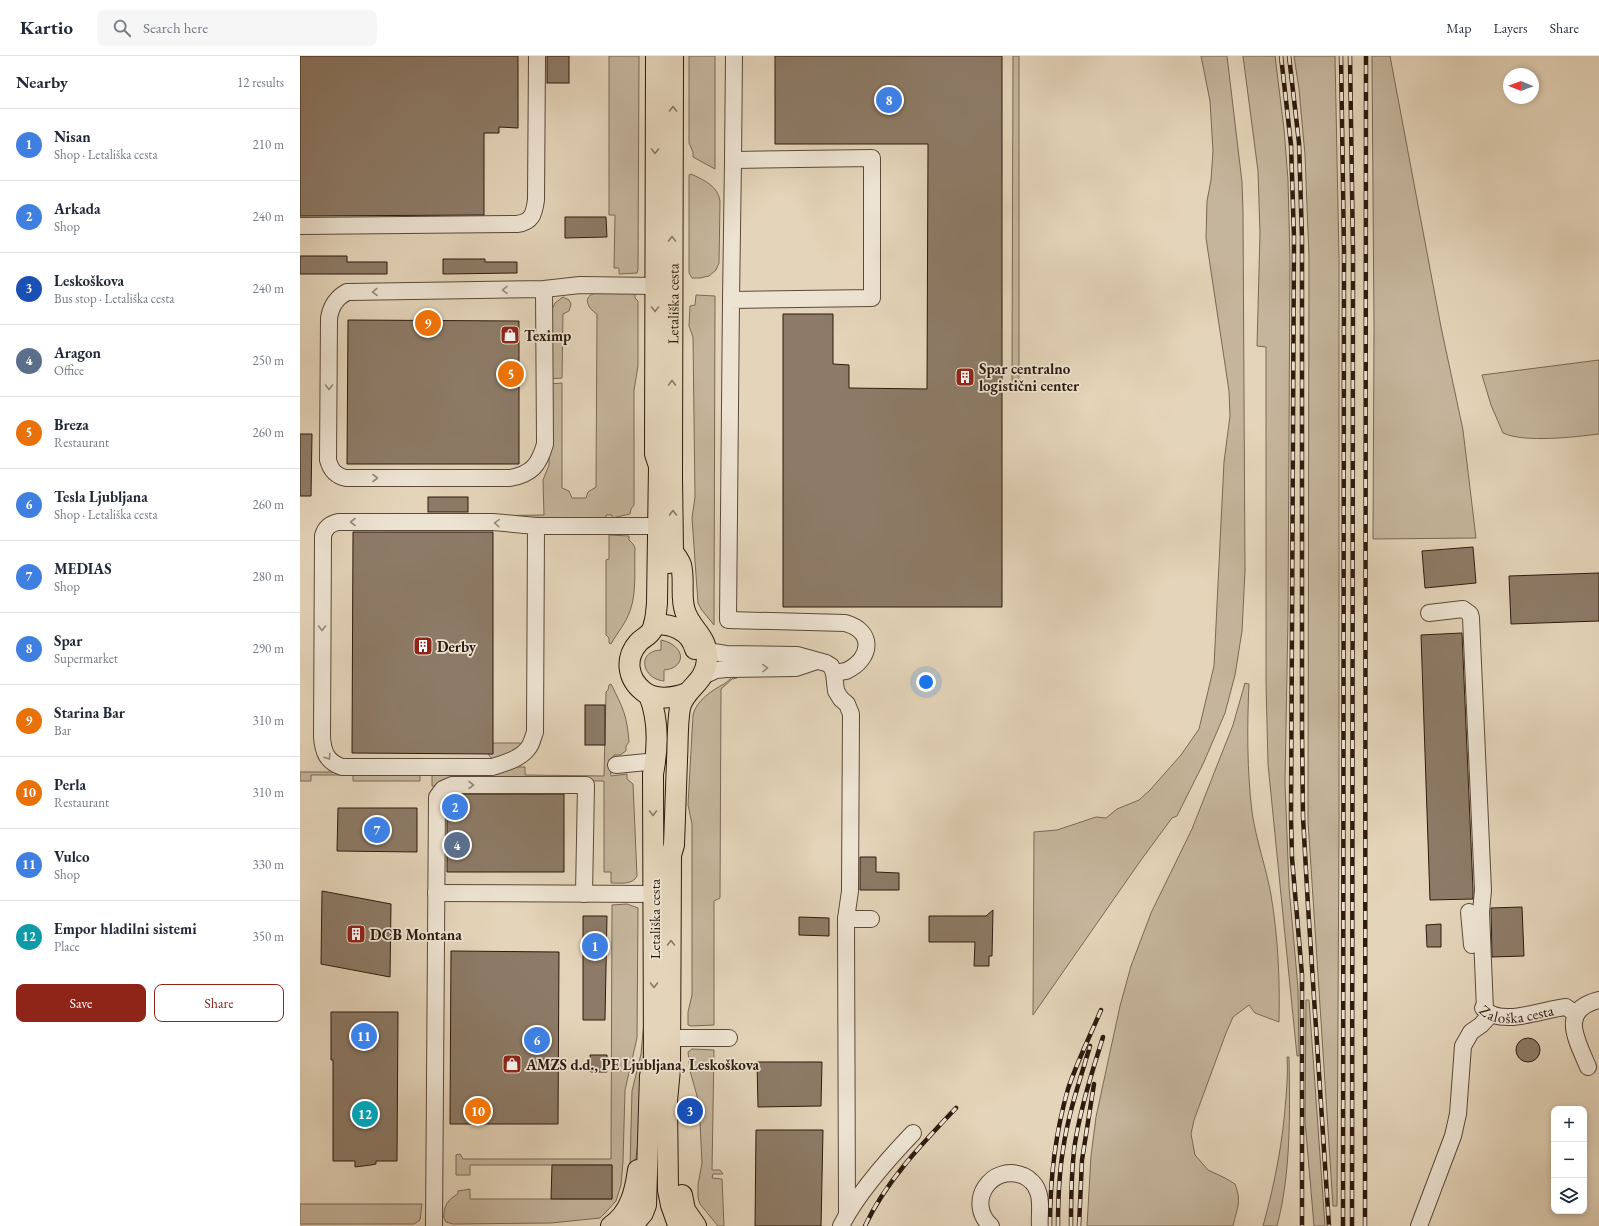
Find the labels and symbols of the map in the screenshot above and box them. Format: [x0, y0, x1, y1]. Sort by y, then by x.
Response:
north arrow [1503, 68, 1539, 104]
pin: 8 [876, 85, 902, 115]
one-way arrow [669, 106, 677, 112]
one-way arrow [651, 148, 659, 154]
one-way arrow [668, 236, 676, 242]
street label: Letališka cesta [663, 263, 682, 344]
one-way arrow [502, 286, 508, 294]
one-way arrow [372, 288, 378, 296]
one-way arrow [651, 306, 659, 312]
pin: 9 [415, 308, 441, 338]
shop icon: Teximp [499, 324, 521, 346]
place label: Teximp [524, 326, 571, 345]
pin: 5 [498, 359, 524, 389]
place label: Spar centralno logistični center [979, 359, 1080, 395]
building icon: Spar centralno logistični center [954, 366, 976, 388]
one-way arrow [668, 380, 676, 386]
one-way arrow [324, 384, 333, 390]
one-way arrow [372, 474, 378, 482]
one-way arrow [669, 510, 677, 516]
one-way arrow [350, 518, 356, 526]
one-way arrow [494, 519, 500, 528]
one-way arrow [318, 625, 326, 631]
building icon: Derby [412, 635, 434, 657]
place label: Derby [437, 637, 477, 656]
one-way arrow [762, 664, 768, 672]
your location [916, 672, 936, 692]
one-way arrow [323, 752, 330, 759]
one-way arrow [468, 781, 474, 789]
pin: 2 [442, 792, 468, 822]
one-way arrow [649, 810, 657, 816]
pin: 7 [364, 815, 390, 845]
pin: 4 [444, 830, 470, 860]
street label: Letališka cesta [645, 879, 664, 959]
building icon: DCB Montana [345, 923, 367, 945]
place label: DCB Montana [370, 925, 462, 944]
pin: 1 [582, 931, 608, 961]
one-way arrow [667, 940, 675, 946]
one-way arrow [650, 982, 658, 988]
street label: Zaloška cesta [1476, 1000, 1555, 1027]
pin: 11 [351, 1021, 377, 1051]
pin: 6 [524, 1025, 550, 1055]
shop icon: AMZS d.d., PE Ljubljana, Leskoškova [501, 1053, 523, 1075]
place label: AMZS d.d., PE Ljubljana, Leskoškova [525, 1055, 760, 1074]
pin: 10 [465, 1096, 491, 1126]
pin: 3 [677, 1096, 703, 1126]
pin: 12 [352, 1099, 378, 1129]

